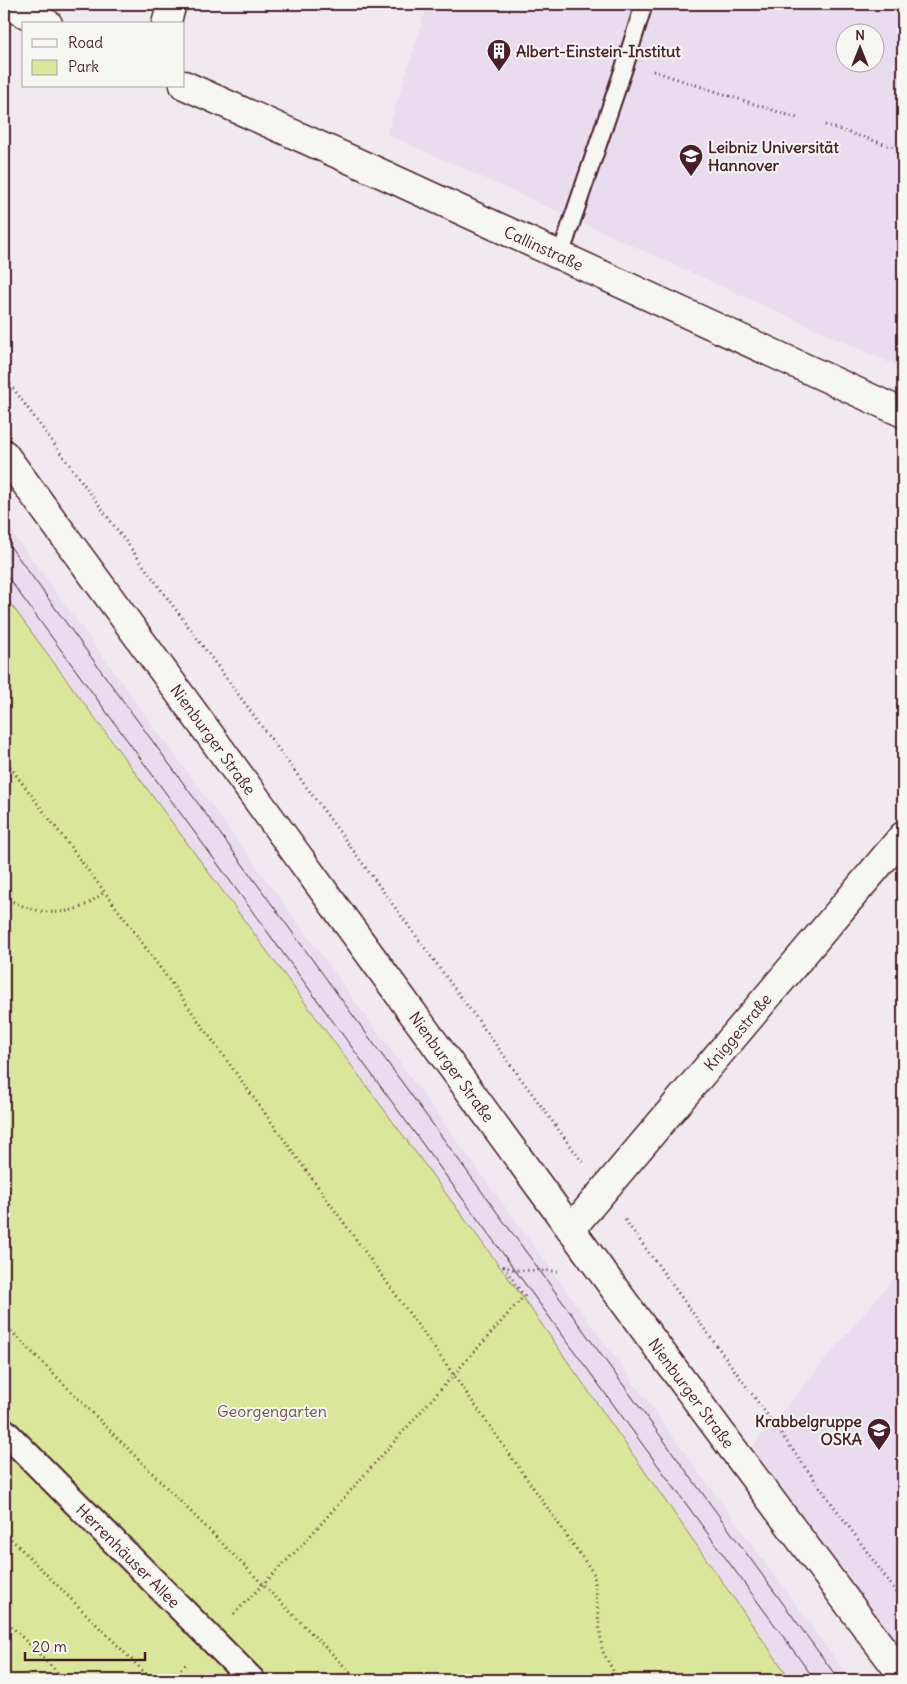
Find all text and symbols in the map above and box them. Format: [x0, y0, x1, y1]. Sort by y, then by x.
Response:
legend [22, 22, 185, 88]
north arrow [834, 22, 884, 72]
text: N [855, 26, 865, 44]
text: Road [68, 33, 103, 52]
building icon: Albert-Einstein-Institut [486, 38, 512, 72]
place label: Albert-Einstein-Institut [516, 41, 681, 61]
text: Park [68, 57, 99, 76]
place label: Leibniz Universität Hannover [708, 137, 839, 175]
school or university icon: Leibniz Universität Hannover [678, 143, 704, 177]
street label: Callinstraße [501, 221, 587, 275]
street label: Nienburger Straße [166, 680, 260, 799]
street label: Kniggestraße [699, 989, 776, 1075]
street label: Nienburger Straße [405, 1008, 499, 1126]
street label: Nienburger Straße [644, 1334, 739, 1452]
park label: Georgengarten [217, 1401, 327, 1421]
place label: Krabbelgruppe OSKA [755, 1411, 862, 1449]
school or university icon: Krabbelgruppe OSKA [866, 1417, 892, 1451]
street label: Herrenhäuser Allee [72, 1499, 184, 1612]
scale bar [25, 1629, 145, 1661]
text: 20 m [32, 1637, 67, 1656]

